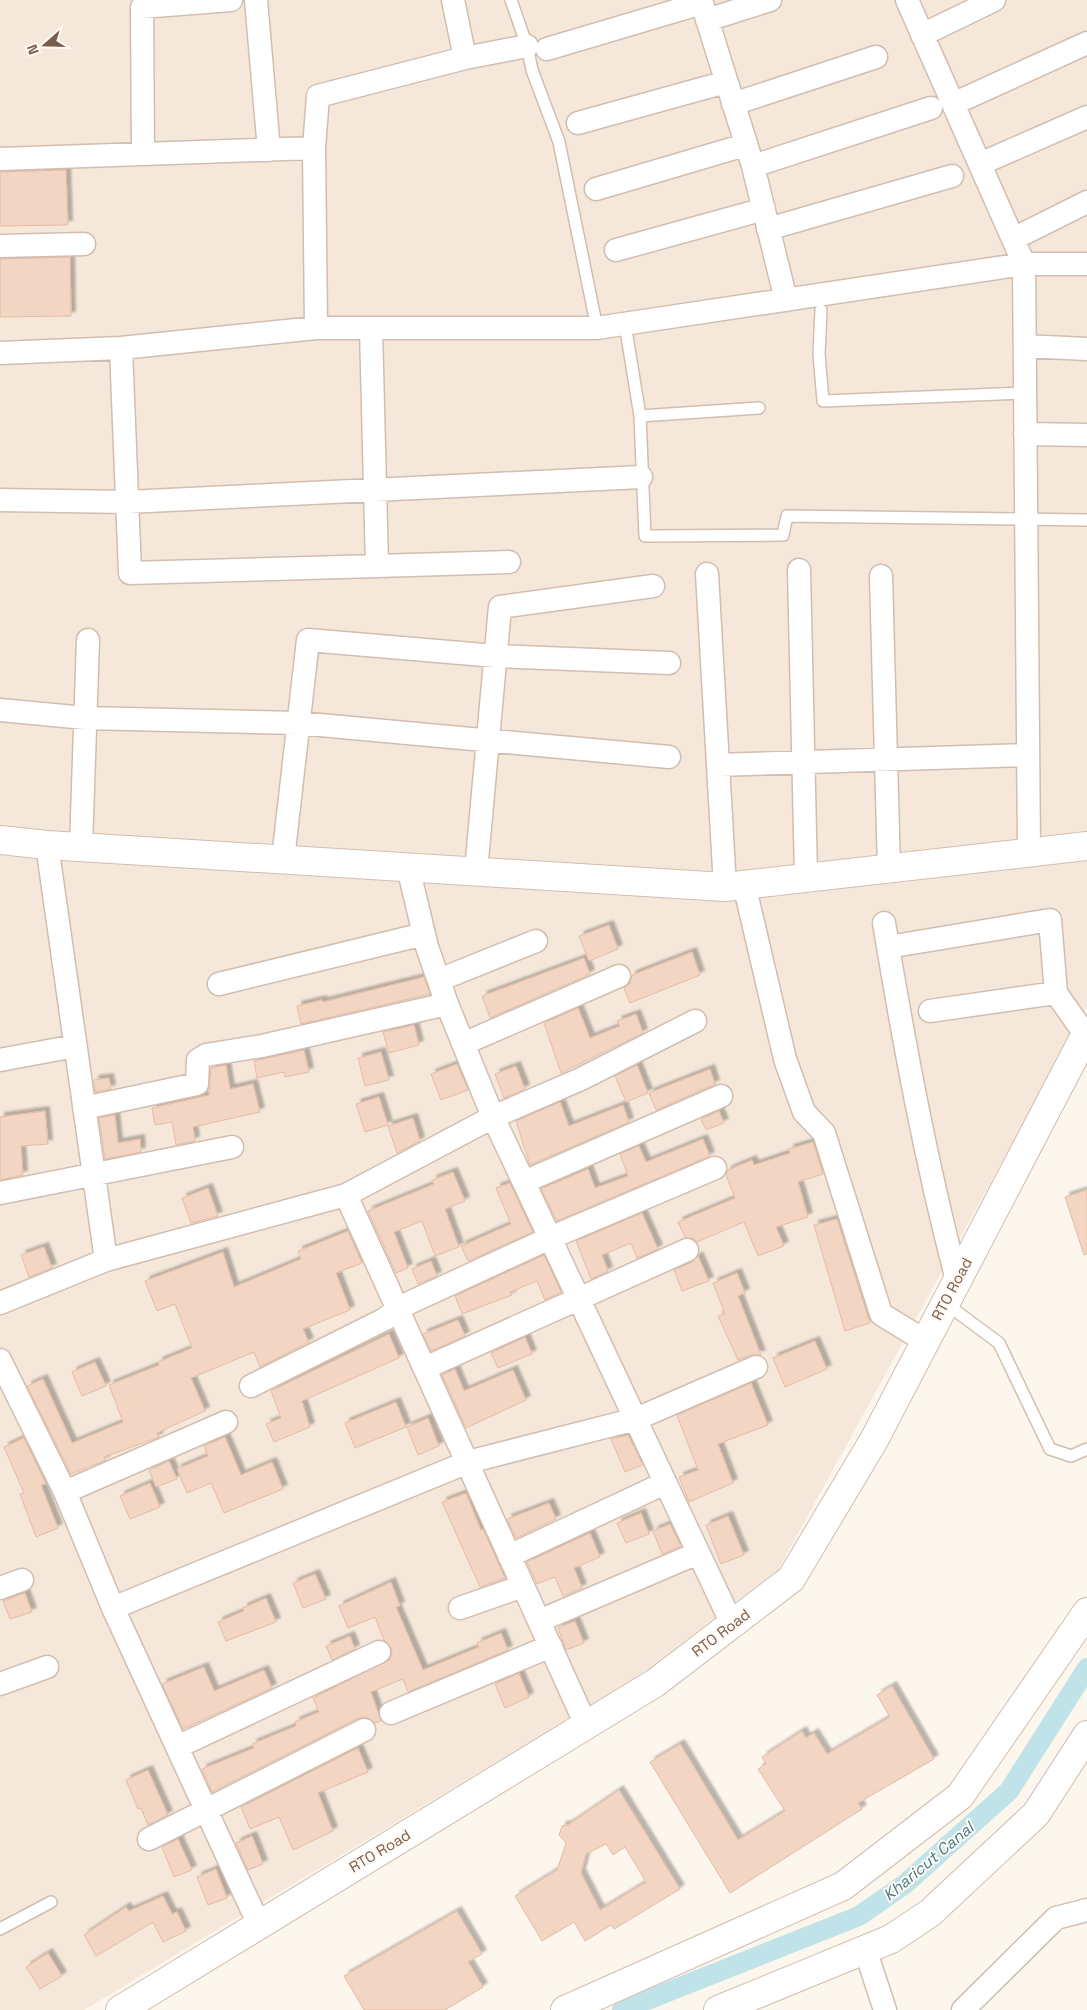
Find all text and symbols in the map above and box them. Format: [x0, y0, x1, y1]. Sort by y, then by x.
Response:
north arrow [20, 20, 70, 70]
text: N [23, 42, 43, 57]
street label: RTO Road [927, 1254, 976, 1323]
street label: RTO Road [688, 1604, 754, 1661]
water label: Kharicut Canal [879, 1816, 980, 1905]
street label: RTO Road [346, 1825, 414, 1876]

